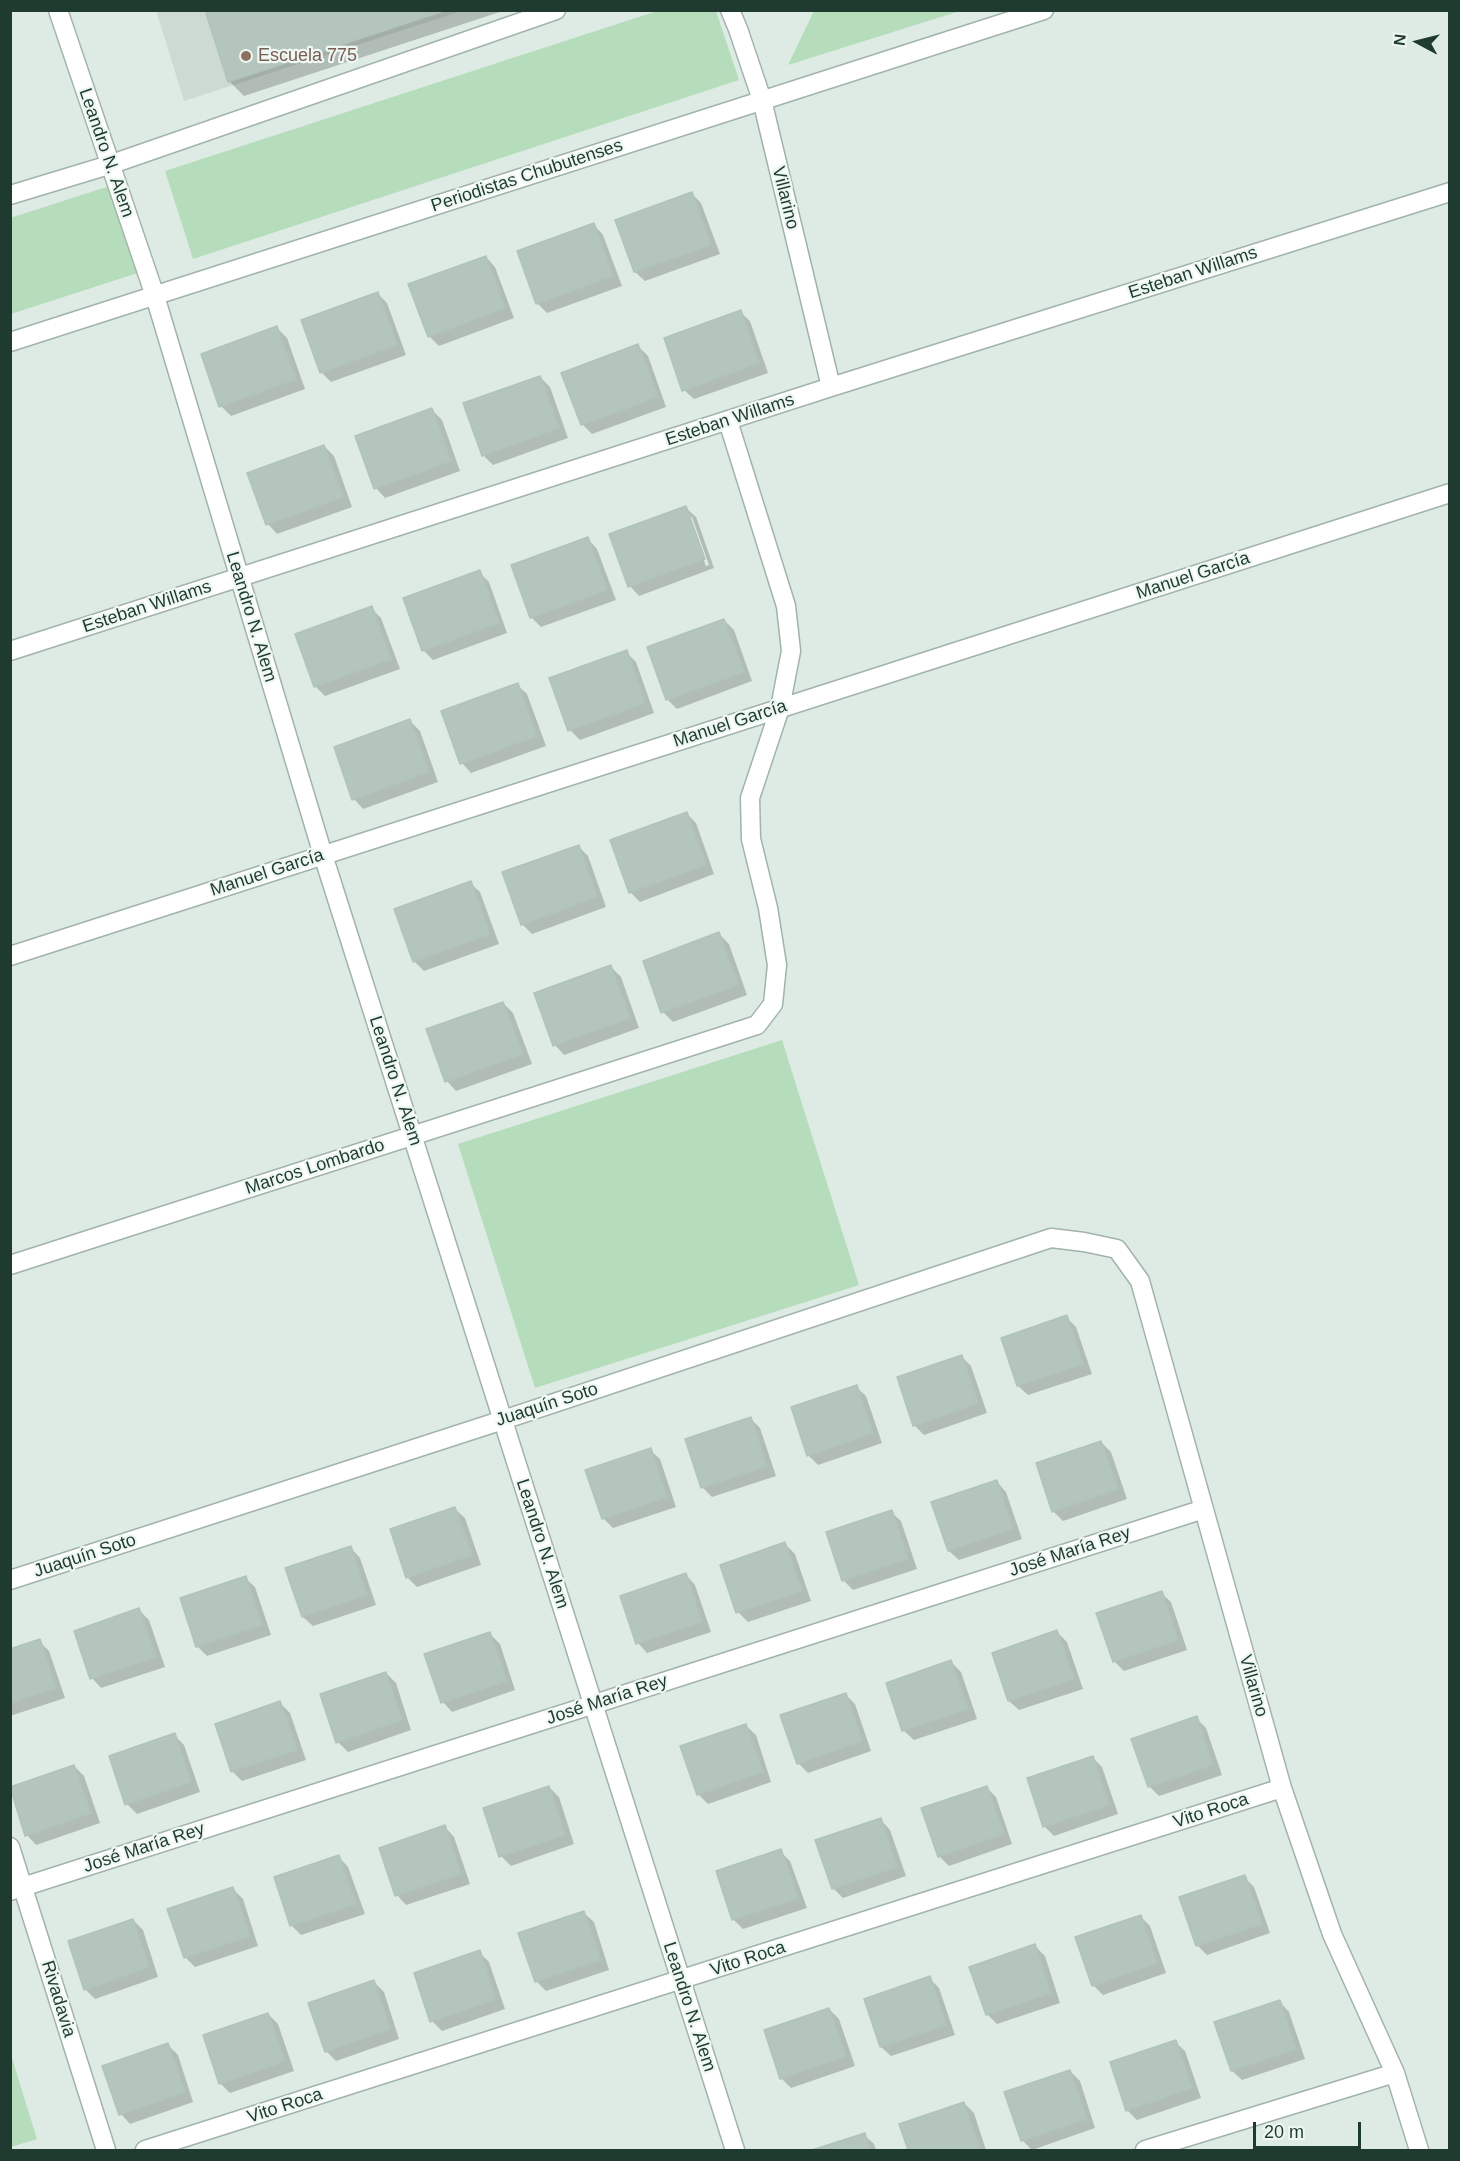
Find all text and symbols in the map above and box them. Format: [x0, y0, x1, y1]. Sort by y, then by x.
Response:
north arrow [1388, 12, 1448, 72]
text: N [1390, 33, 1409, 47]
place label: Escuela 775 [258, 45, 357, 67]
marker: Escuela 775 [239, 49, 253, 63]
street label: Leandro N. Alem [74, 86, 138, 220]
street label: Periodistas Chubutenses [429, 135, 625, 217]
street label: Villarino [767, 164, 803, 232]
street label: Esteban Willams [1126, 242, 1260, 304]
street label: Esteban Willams [663, 389, 797, 451]
street label: Manuel García [1134, 547, 1252, 605]
street label: Leandro N. Alem [221, 549, 281, 685]
street label: Esteban Willams [80, 576, 214, 638]
street label: Manuel García [671, 695, 789, 753]
street label: Manuel García [208, 844, 326, 902]
street label: Leandro N. Alem [364, 1013, 426, 1149]
street label: Marcos Lombardo [243, 1134, 387, 1200]
street label: Juaquín Soto [493, 1378, 601, 1432]
street label: Leandro N. Alem [511, 1476, 573, 1612]
street label: José María Rey [1007, 1522, 1133, 1582]
street label: Juaquín Soto [31, 1529, 139, 1583]
street label: Villarino [1234, 1652, 1272, 1720]
street label: José María Rey [544, 1670, 670, 1730]
street label: Vito Roca [1171, 1789, 1251, 1833]
street label: José María Rey [81, 1818, 207, 1878]
street label: Vito Roca [708, 1937, 788, 1981]
street label: Leandro N. Alem [658, 1939, 720, 2075]
street label: Rivadavia [36, 1958, 80, 2040]
street label: Vito Roca [245, 2084, 325, 2128]
scale bar [1256, 2110, 1364, 2148]
text: 20 m [1264, 2122, 1304, 2142]

